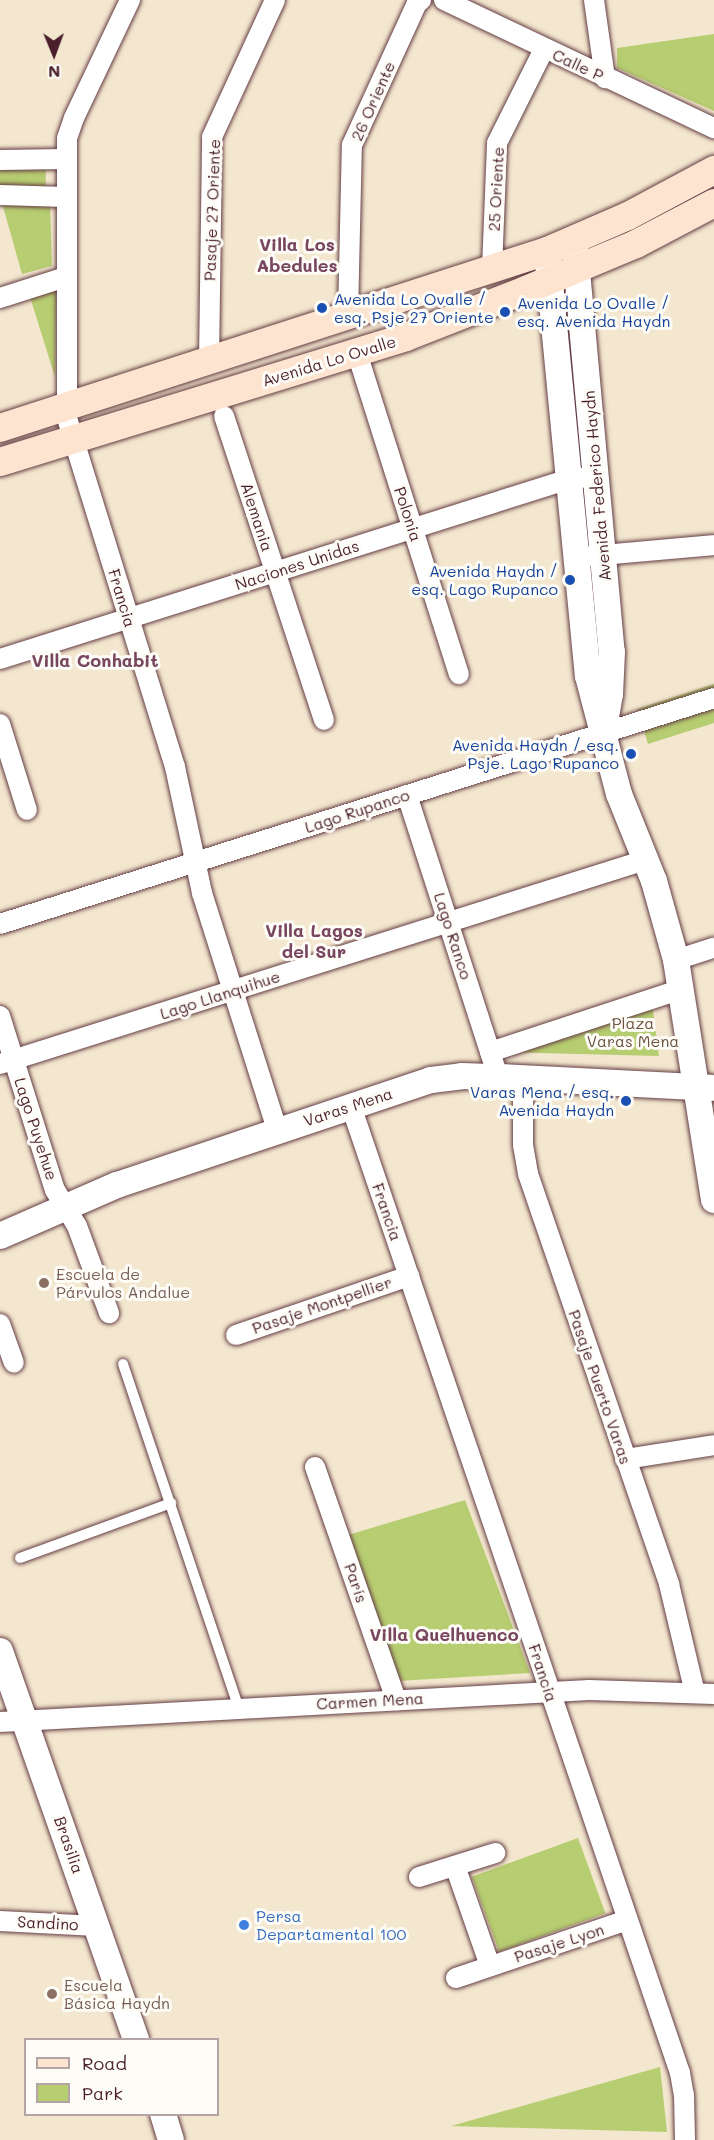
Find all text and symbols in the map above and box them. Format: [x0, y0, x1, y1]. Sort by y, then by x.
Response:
north arrow [24, 24, 84, 84]
street label: Calle P [549, 45, 607, 85]
street label: 26 Oriente [347, 58, 399, 144]
text: N [48, 62, 61, 83]
street label: Pasaje 27 Oriente [200, 139, 224, 281]
street label: 25 Oriente [484, 146, 508, 232]
district label: Villa Los Abedules [256, 234, 338, 276]
place label: Avenida Lo Ovalle / esq. Psje 27 Oriente [334, 289, 494, 327]
place label: Avenida Lo Ovalle / esq. Avenida Haydn [517, 293, 670, 331]
marker: Avenida Lo Ovalle / esq. Psje 27 Oriente [315, 301, 329, 315]
marker: Avenida Lo Ovalle / esq. Avenida Haydn [498, 305, 512, 319]
street label: Avenida Lo Ovalle [260, 332, 398, 390]
street label: Avenida Federico Haydn [579, 390, 615, 582]
street label: Alemania [237, 480, 277, 554]
street label: Polonia [390, 484, 426, 544]
street label: Naciones Unidas [232, 536, 362, 594]
place label: Avenida Haydn / esq. Lago Rupanco [411, 561, 558, 599]
street label: Francia [104, 566, 140, 630]
marker: Avenida Haydn / esq. Lago Rupanco [563, 573, 577, 587]
district label: Villa Conhabit [32, 649, 158, 671]
place label: Avenida Haydn / esq. Psje. Lago Rupanco [452, 735, 619, 773]
marker: Avenida Haydn / esq. Psje. Lago Rupanco [624, 747, 638, 761]
street label: Lago Rupanco [302, 785, 412, 837]
street label: Lago Ranco [430, 890, 476, 982]
district label: Villa Lagos del Sur [265, 920, 363, 962]
street label: Lago Llanquihue [158, 967, 282, 1023]
park label: Plaza Varas Mena [587, 1013, 679, 1051]
street label: Lago Puyehue [10, 1075, 62, 1183]
place label: Varas Mena / esq. Avenida Haydn [470, 1082, 614, 1120]
street label: Varas Mena [301, 1084, 395, 1130]
marker: Varas Mena / esq. Avenida Haydn [619, 1094, 633, 1108]
street label: Francia [368, 1180, 406, 1244]
place label: Escuela de Párvulos Andalue [56, 1264, 190, 1302]
street label: Pasaje Montpellier [250, 1272, 394, 1338]
marker: Escuela de Párvulos Andalue [37, 1276, 51, 1290]
street label: Pasaje Puerto Varas [565, 1307, 635, 1467]
street label: París [340, 1561, 372, 1605]
district label: Villa Quelhuenco [369, 1623, 519, 1645]
street label: Francia [525, 1641, 561, 1705]
street label: Carmen Mena [316, 1689, 424, 1713]
street label: Brasilia [50, 1814, 88, 1876]
place label: Persa Departamental 100 [256, 1906, 406, 1944]
street label: Sandino [17, 1912, 79, 1934]
marker: Persa Departamental 100 [237, 1918, 251, 1932]
street label: Pasaje Lyon [512, 1919, 606, 1967]
place label: Escuela Básica Haydn [64, 1975, 170, 2013]
marker: Escuela Básica Haydn [45, 1987, 59, 2001]
legend [24, 2038, 219, 2116]
text: Road [82, 2051, 127, 2075]
text: Park [82, 2081, 123, 2105]

